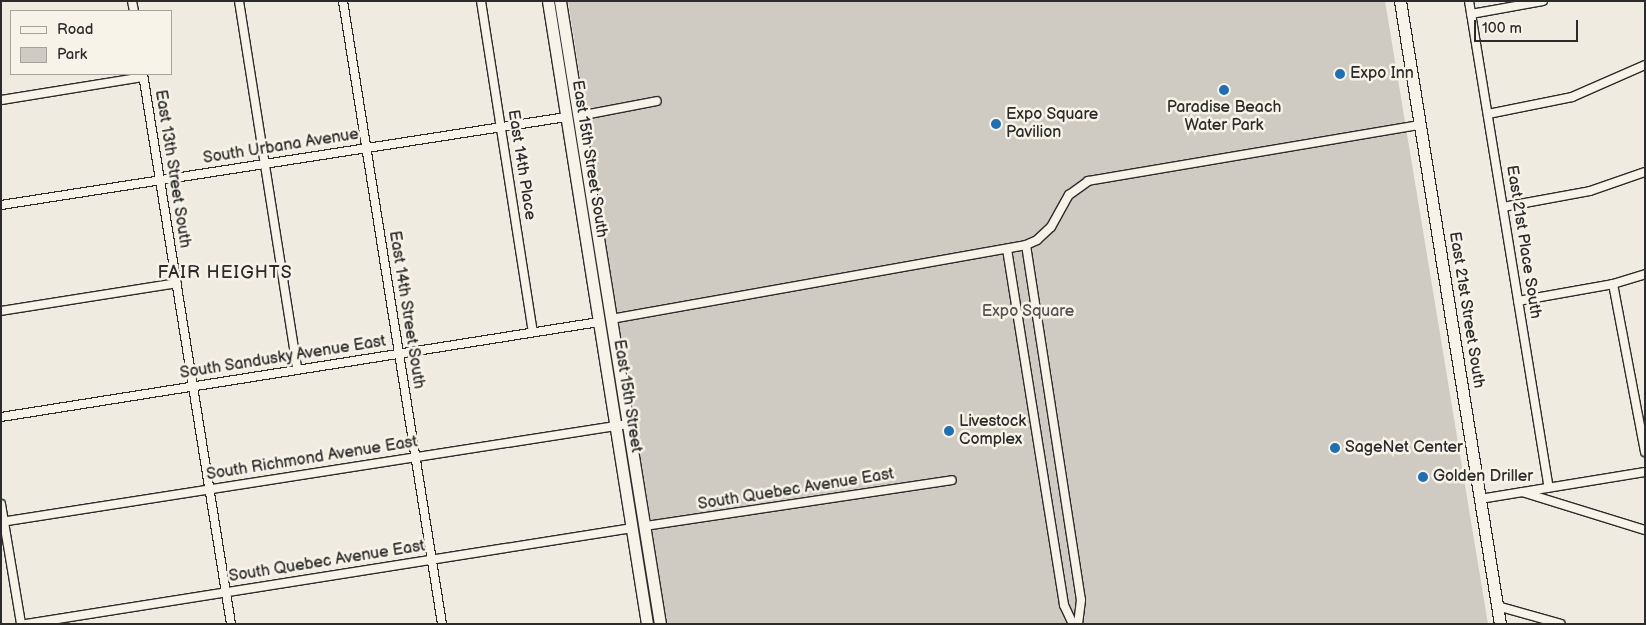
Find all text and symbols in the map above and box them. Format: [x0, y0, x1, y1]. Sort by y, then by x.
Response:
legend [10, 10, 172, 75]
scale bar [1476, 10, 1580, 42]
text: 100 m [1482, 19, 1522, 38]
text: Road [57, 20, 93, 39]
text: Park [57, 45, 87, 64]
place label: Expo Inn [1350, 64, 1414, 84]
marker: Expo Inn [1334, 68, 1346, 80]
street label: East 15th Street South [567, 79, 611, 239]
marker: Paradise Beach Water Park [1218, 84, 1230, 96]
street label: East 13th Street South [150, 88, 194, 250]
place label: Paradise Beach Water Park [1167, 98, 1281, 136]
place label: Expo Square Pavilion [1006, 105, 1099, 143]
street label: East 14th Place [503, 109, 539, 221]
marker: Expo Square Pavilion [990, 118, 1002, 130]
street label: South Urbana Avenue [202, 125, 360, 169]
street label: East 21st Place South [1501, 164, 1545, 320]
street label: East 14th Street South [384, 229, 428, 391]
street label: East 21st Street South [1444, 230, 1488, 390]
district label: FAIR HEIGHTS [156, 262, 294, 284]
park label: Expo Square [982, 302, 1074, 322]
street label: South Sandusky Avenue East [178, 332, 388, 384]
street label: East 15th Street [609, 338, 645, 454]
place label: Livestock Complex [959, 412, 1026, 450]
marker: Livestock Complex [943, 425, 955, 437]
street label: South Richmond Avenue East [205, 433, 419, 485]
place label: SageNet Center [1345, 438, 1463, 458]
marker: SageNet Center [1329, 442, 1341, 454]
street label: South Quebec Avenue East [697, 465, 895, 515]
place label: Golden Driller [1433, 467, 1533, 487]
marker: Golden Driller [1417, 471, 1429, 483]
street label: South Quebec Avenue East [228, 537, 426, 587]

